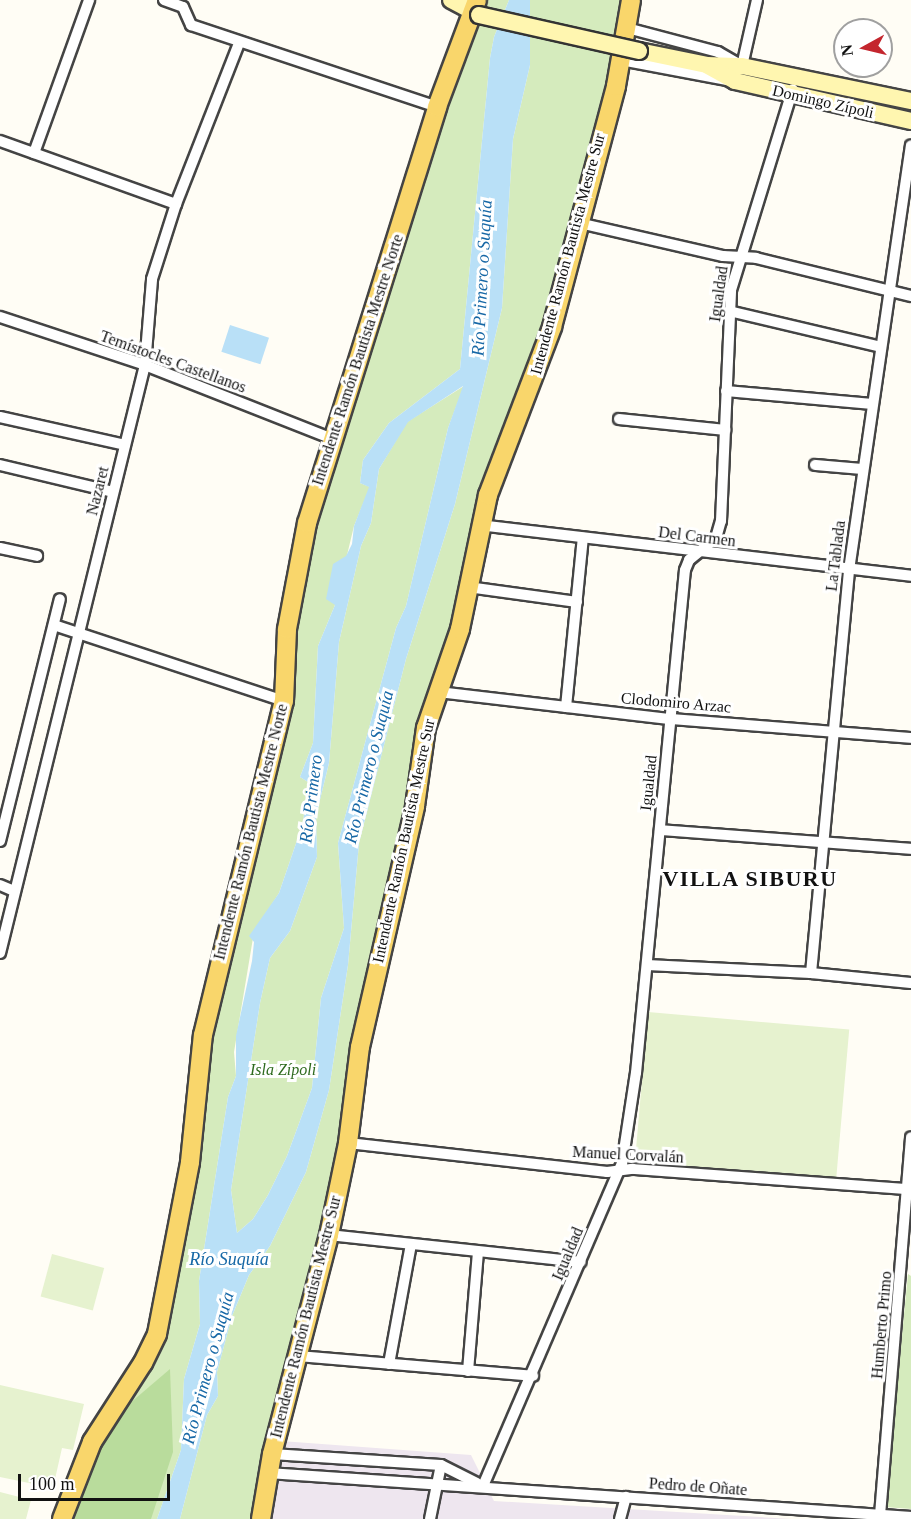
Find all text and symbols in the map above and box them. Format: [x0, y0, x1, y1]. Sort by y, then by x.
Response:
north arrow [833, 18, 893, 78]
text: N [837, 43, 856, 57]
street label: Domingo Zípoli [770, 81, 876, 123]
street label: Intendente Ramón Bautista Mestre Sur [527, 131, 609, 377]
water label: Río Primero o Suquía [467, 199, 497, 357]
street label: Intendente Ramón Bautista Mestre Norte [308, 232, 408, 488]
street label: Igualdad [706, 265, 732, 323]
street label: Temístocles Castellanos [97, 327, 249, 397]
street label: Nazaret [83, 465, 113, 517]
street label: La Tablada [822, 519, 850, 593]
street label: Del Carmen [657, 523, 737, 551]
water label: Río Primero o Suquía [340, 688, 398, 846]
street label: Clodomiro Arzac [620, 689, 732, 717]
street label: Intendente Ramón Bautista Mestre Norte [210, 702, 292, 962]
street label: Intendente Ramón Bautista Mestre Sur [369, 717, 439, 965]
water label: Río Primero [295, 754, 327, 844]
street label: Igualdad [637, 754, 661, 812]
district label: VILLA SIBURU [662, 866, 838, 892]
park label: Isla Zípoli [250, 1060, 316, 1080]
street label: Manuel Corvalán [572, 1142, 684, 1168]
street label: Intendente Ramón Bautista Mestre Sur [267, 1194, 345, 1440]
street label: Igualdad [548, 1224, 588, 1284]
water label: Río Suquía [189, 1248, 269, 1270]
street label: Humberto Primo [868, 1270, 896, 1380]
water label: Río Primero o Suquía [177, 1289, 239, 1447]
scale bar [21, 1462, 172, 1500]
text: 100 m [29, 1474, 75, 1494]
street label: Pedro de Oñate [648, 1474, 748, 1500]

